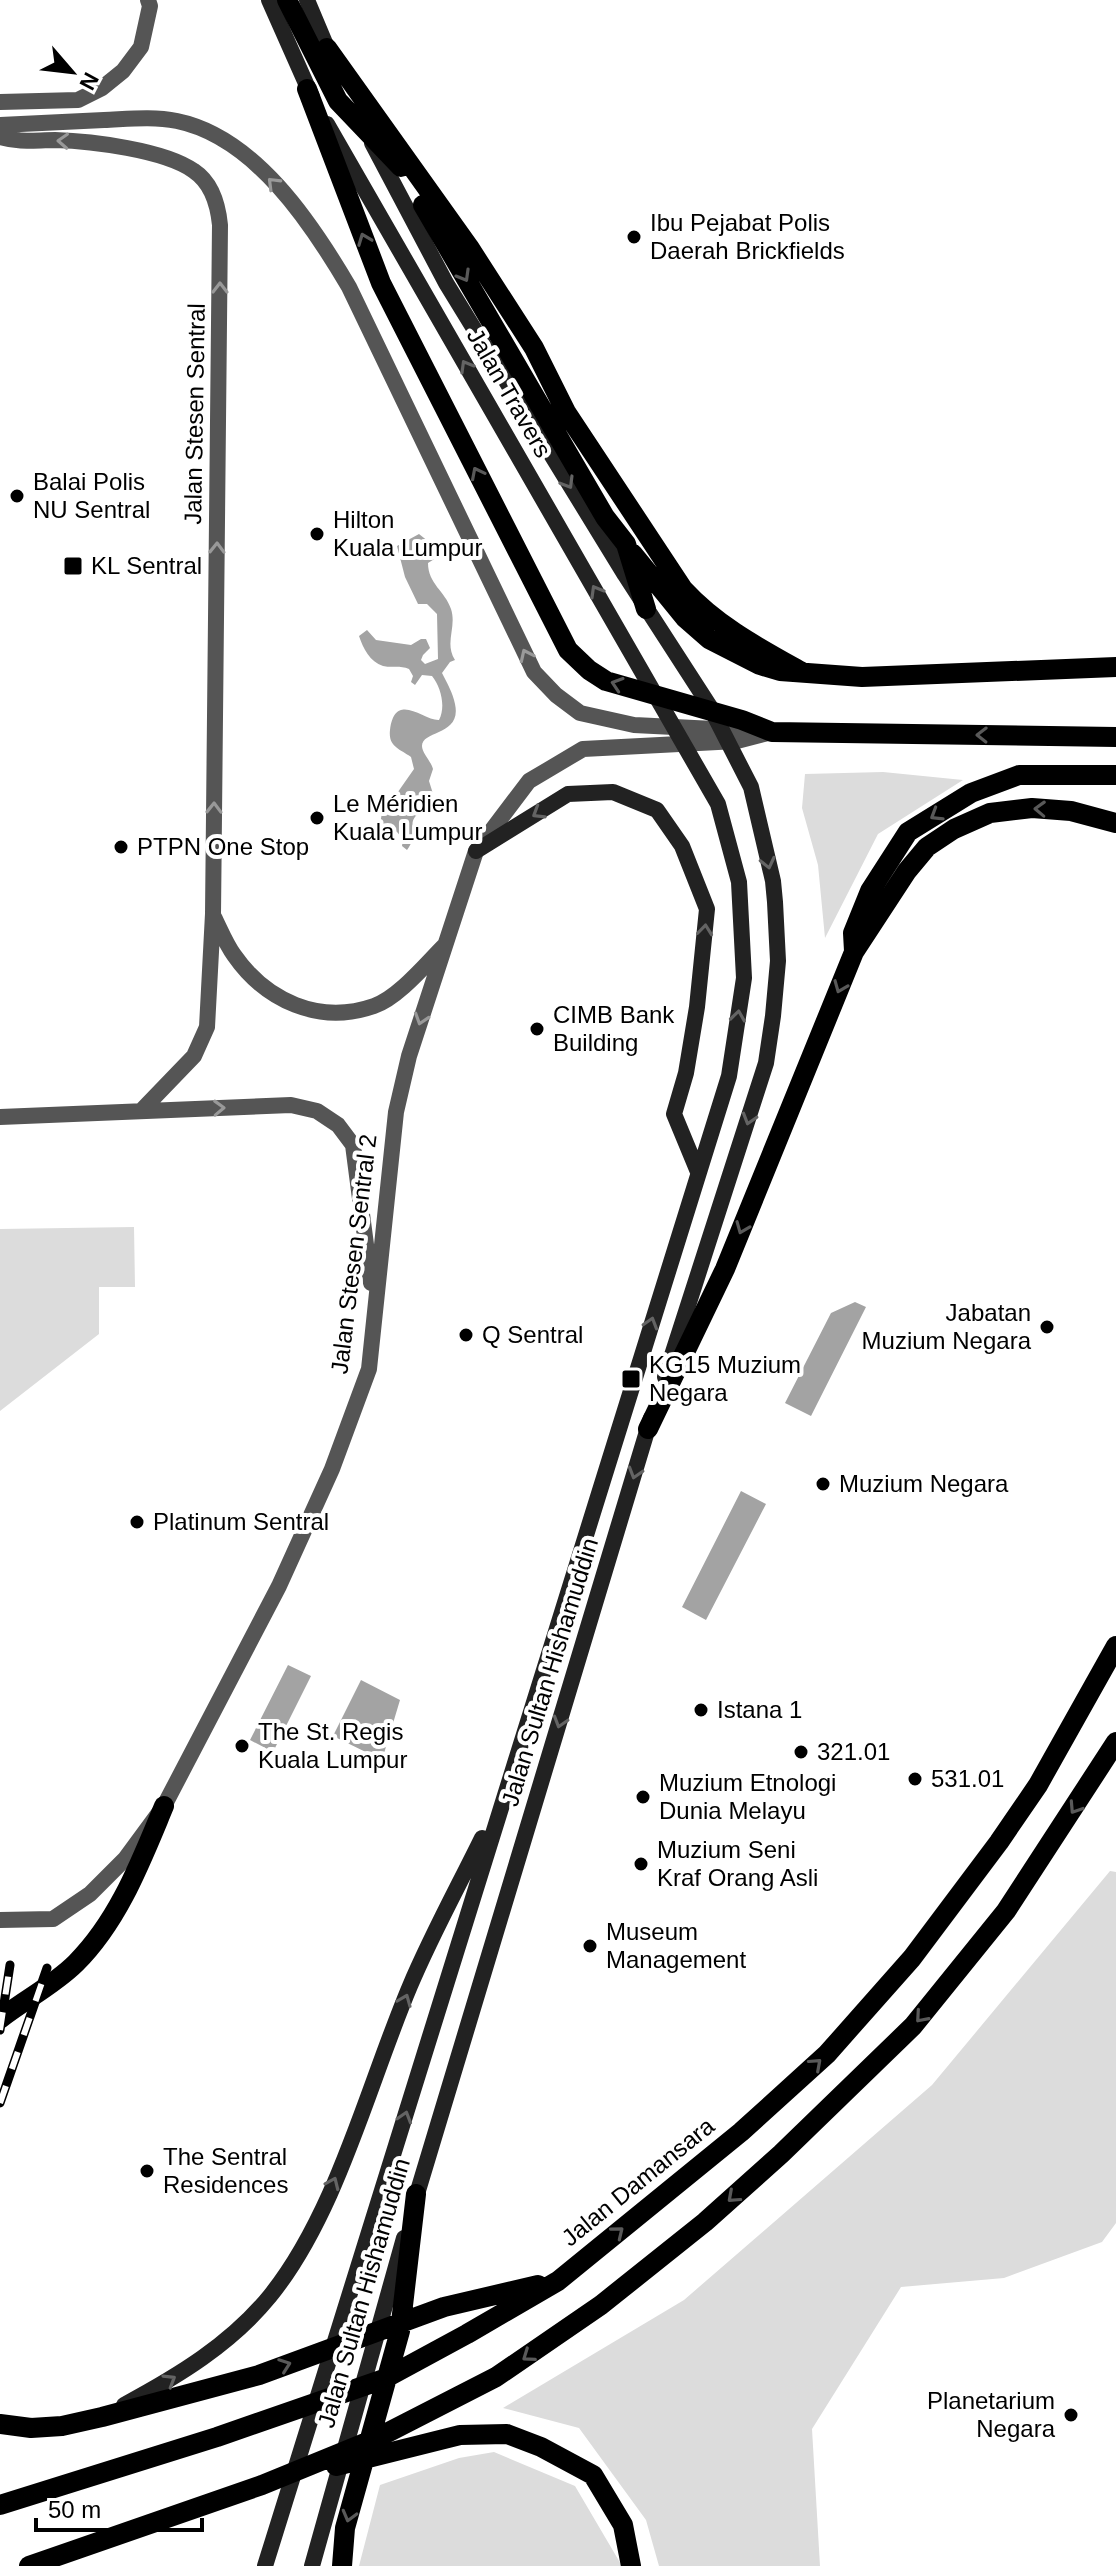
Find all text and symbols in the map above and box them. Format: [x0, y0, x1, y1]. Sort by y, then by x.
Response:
north arrow [32, 32, 112, 112]
text: N [74, 68, 104, 94]
one-way arrow [56, 133, 69, 150]
one-way arrow [268, 178, 282, 192]
place label: Ibu Pejabat Polis Daerah Brickfields [650, 209, 845, 264]
marker: Ibu Pejabat Polis Daerah Brickfields [625, 228, 643, 246]
one-way arrow [357, 233, 374, 247]
one-way arrow [454, 267, 470, 281]
one-way arrow [211, 281, 229, 294]
street label: Jalan Stesen Sentral [179, 303, 210, 525]
street label: Jalan Travers [462, 324, 557, 462]
one-way arrow [460, 360, 476, 374]
one-way arrow [472, 466, 487, 481]
place label: Balai Polis NU Sentral [33, 468, 150, 523]
one-way arrow [559, 474, 574, 489]
marker: Balai Polis NU Sentral [8, 487, 26, 505]
place label: Hilton Kuala Lumpur [333, 506, 482, 561]
marker: Hilton Kuala Lumpur [308, 525, 326, 543]
one-way arrow [208, 541, 226, 554]
place label: KL Sentral [91, 552, 202, 579]
marker: KL Sentral [62, 555, 84, 577]
one-way arrow [590, 585, 606, 600]
one-way arrow [520, 649, 536, 663]
one-way arrow [611, 677, 625, 693]
one-way arrow [975, 726, 988, 744]
place label: Le Méridien Kuala Lumpur [333, 790, 482, 845]
one-way arrow [1033, 800, 1046, 818]
one-way arrow [205, 801, 223, 814]
one-way arrow [533, 803, 547, 818]
one-way arrow [930, 806, 944, 821]
marker: Le Méridien Kuala Lumpur [308, 809, 326, 827]
place label: PTPN One Stop [137, 833, 309, 860]
marker: PTPN One Stop [112, 838, 130, 856]
one-way arrow [759, 855, 776, 869]
one-way arrow [696, 923, 713, 936]
one-way arrow [833, 979, 849, 993]
place label: CIMB Bank Building [553, 1001, 675, 1056]
one-way arrow [729, 1009, 746, 1023]
one-way arrow [414, 1012, 430, 1026]
marker: CIMB Bank Building [528, 1020, 546, 1038]
one-way arrow [213, 1099, 226, 1116]
one-way arrow [742, 1112, 758, 1125]
street label: Jalan Stesen Sentral 2 [325, 1132, 382, 1375]
one-way arrow [735, 1220, 752, 1234]
place label: Jabatan Muzium Negara [862, 1299, 1032, 1354]
one-way arrow [642, 1317, 658, 1330]
marker: Jabatan Muzium Negara [1038, 1318, 1056, 1336]
place label: Q Sentral [482, 1321, 583, 1348]
marker: Q Sentral [457, 1326, 475, 1344]
place label: KG15 Muzium Negara [649, 1351, 801, 1406]
marker: KG15 Muzium Negara [620, 1368, 642, 1390]
one-way arrow [628, 1465, 644, 1479]
place label: Muzium Negara [839, 1470, 1009, 1497]
marker: Muzium Negara [814, 1475, 832, 1493]
place label: Platinum Sentral [153, 1508, 329, 1535]
marker: Platinum Sentral [128, 1513, 146, 1531]
street label: Jalan Sultan Hishamuddin [496, 1535, 603, 1809]
place label: Istana 1 [717, 1696, 802, 1723]
marker: Istana 1 [692, 1701, 710, 1719]
one-way arrow [553, 1715, 569, 1728]
place label: The St. Regis Kuala Lumpur [258, 1718, 407, 1773]
marker: The St. Regis Kuala Lumpur [233, 1737, 251, 1755]
place label: 321.01 [817, 1738, 890, 1765]
marker: 321.01 [792, 1743, 810, 1761]
place label: 531.01 [931, 1765, 1004, 1792]
place label: Muzium Etnologi Dunia Melayu [659, 1769, 836, 1824]
marker: 531.01 [906, 1770, 924, 1788]
marker: Muzium Etnologi Dunia Melayu [634, 1788, 652, 1806]
one-way arrow [1070, 1799, 1085, 1814]
place label: Muzium Seni Kraf Orang Asli [657, 1836, 818, 1891]
marker: Muzium Seni Kraf Orang Asli [632, 1855, 650, 1873]
place label: Museum Management [606, 1918, 746, 1973]
marker: Museum Management [581, 1937, 599, 1955]
one-way arrow [395, 1994, 411, 2008]
one-way arrow [916, 2007, 930, 2022]
one-way arrow [807, 2059, 822, 2073]
one-way arrow [396, 2111, 412, 2125]
street label: Jalan Damansara [556, 2112, 720, 2251]
place label: The Sentral Residences [163, 2143, 288, 2198]
street label: Jalan Sultan Hishamuddin [312, 2155, 415, 2431]
marker: The Sentral Residences [138, 2162, 156, 2180]
one-way arrow [323, 2177, 339, 2192]
one-way arrow [728, 2187, 742, 2202]
one-way arrow [609, 2227, 623, 2242]
one-way arrow [522, 2346, 536, 2361]
one-way arrow [277, 2359, 291, 2375]
one-way arrow [161, 2374, 176, 2389]
place label: Planetarium Negara [927, 2387, 1056, 2442]
marker: Planetarium Negara [1062, 2406, 1080, 2424]
scale bar [36, 2482, 202, 2532]
text: 50 m [48, 2496, 101, 2523]
one-way arrow [341, 2509, 358, 2523]

